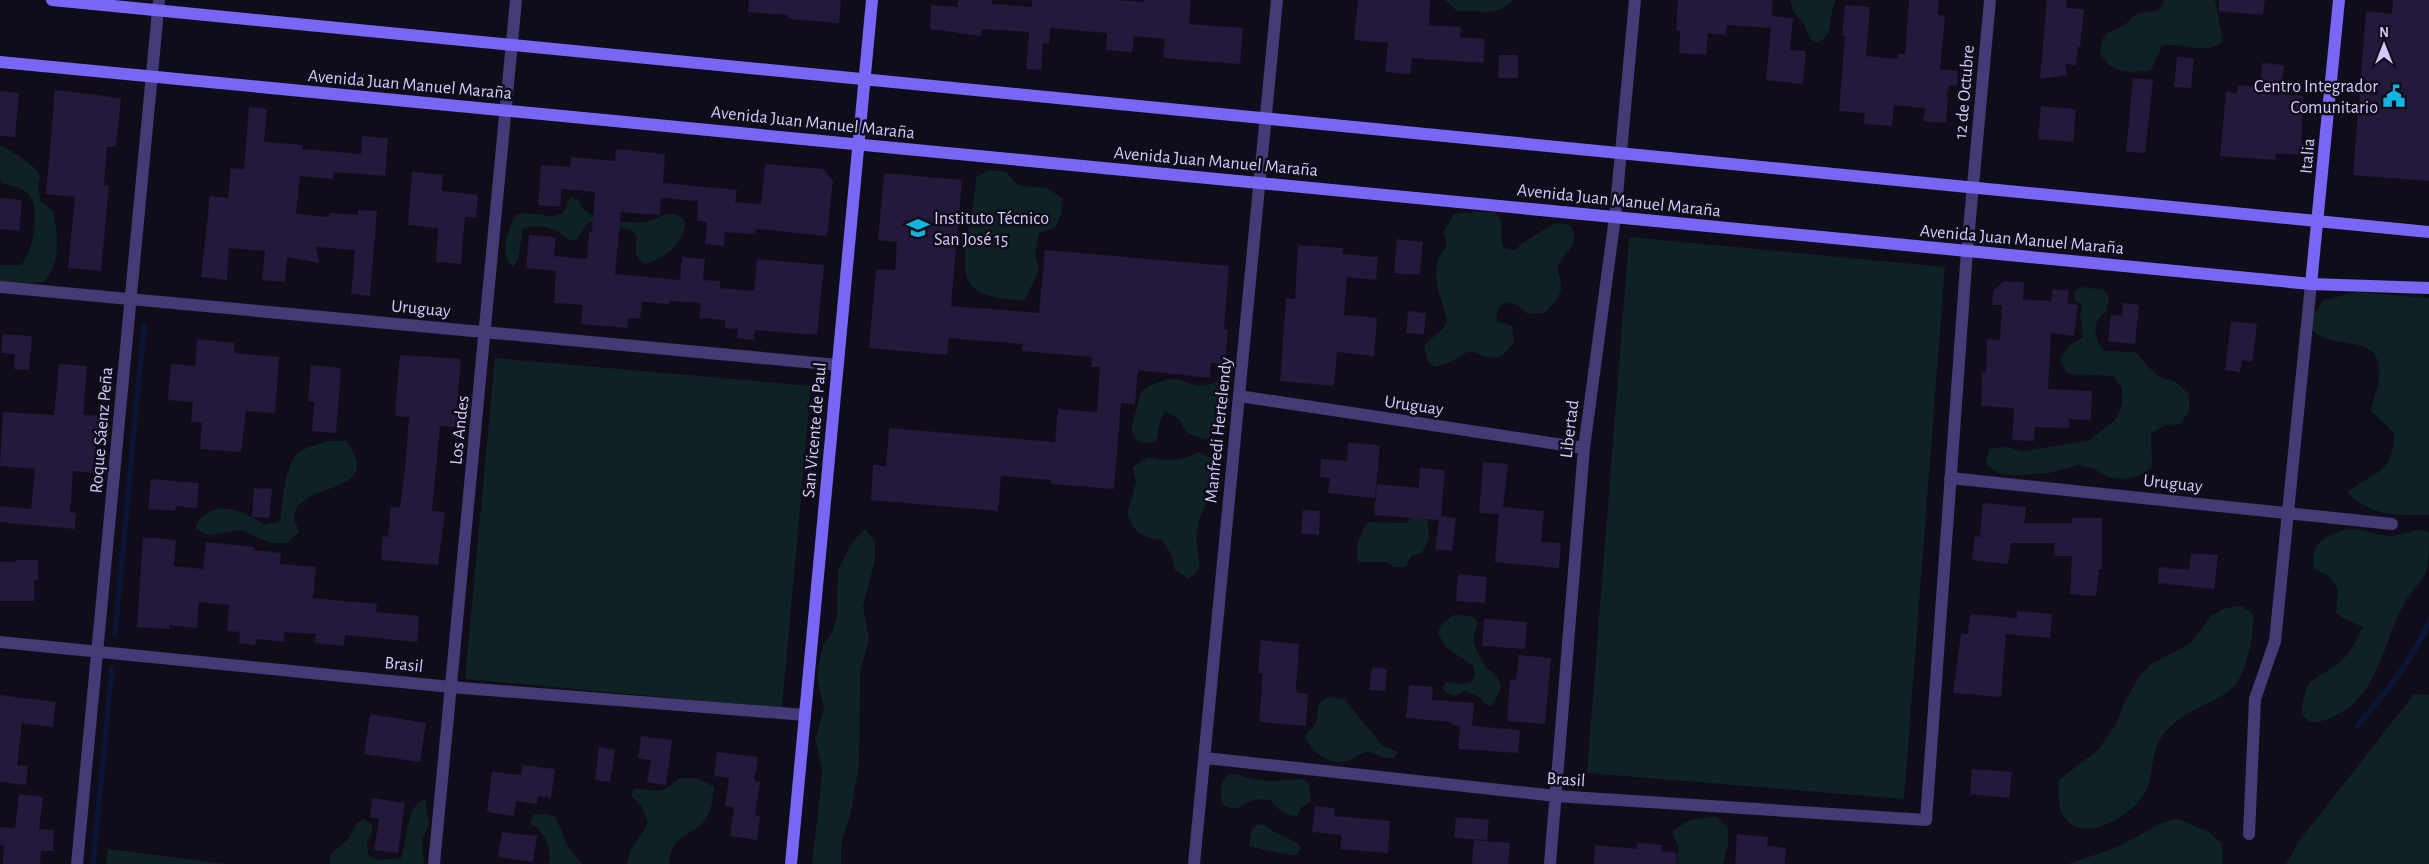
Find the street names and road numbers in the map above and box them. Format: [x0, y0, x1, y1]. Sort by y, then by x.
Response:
street label: 12 de Octubre [1952, 44, 1978, 140]
street label: Avenida Juan Manuel Maraña [307, 67, 513, 103]
street label: Avenida Juan Manuel Maraña [710, 103, 916, 143]
street label: Italia [2297, 137, 2319, 175]
street label: Avenida Juan Manuel Maraña [1113, 144, 1319, 180]
street label: Avenida Juan Manuel Maraña [1516, 181, 1722, 221]
street label: Avenida Juan Manuel Maraña [1919, 222, 2125, 258]
street label: Uruguay [390, 297, 452, 321]
street label: Manfredi Hertelendy [1202, 356, 1236, 504]
street label: San Vicente de Paul [800, 362, 830, 498]
street label: Roque Sáenz Peña [88, 366, 116, 494]
street label: Uruguay [1383, 393, 1445, 419]
street label: Los Andes [447, 395, 473, 466]
street label: Libertad [1557, 399, 1582, 459]
street label: Uruguay [2142, 472, 2204, 496]
street label: Brasil [384, 654, 424, 676]
street label: Brasil [1546, 770, 1586, 790]

